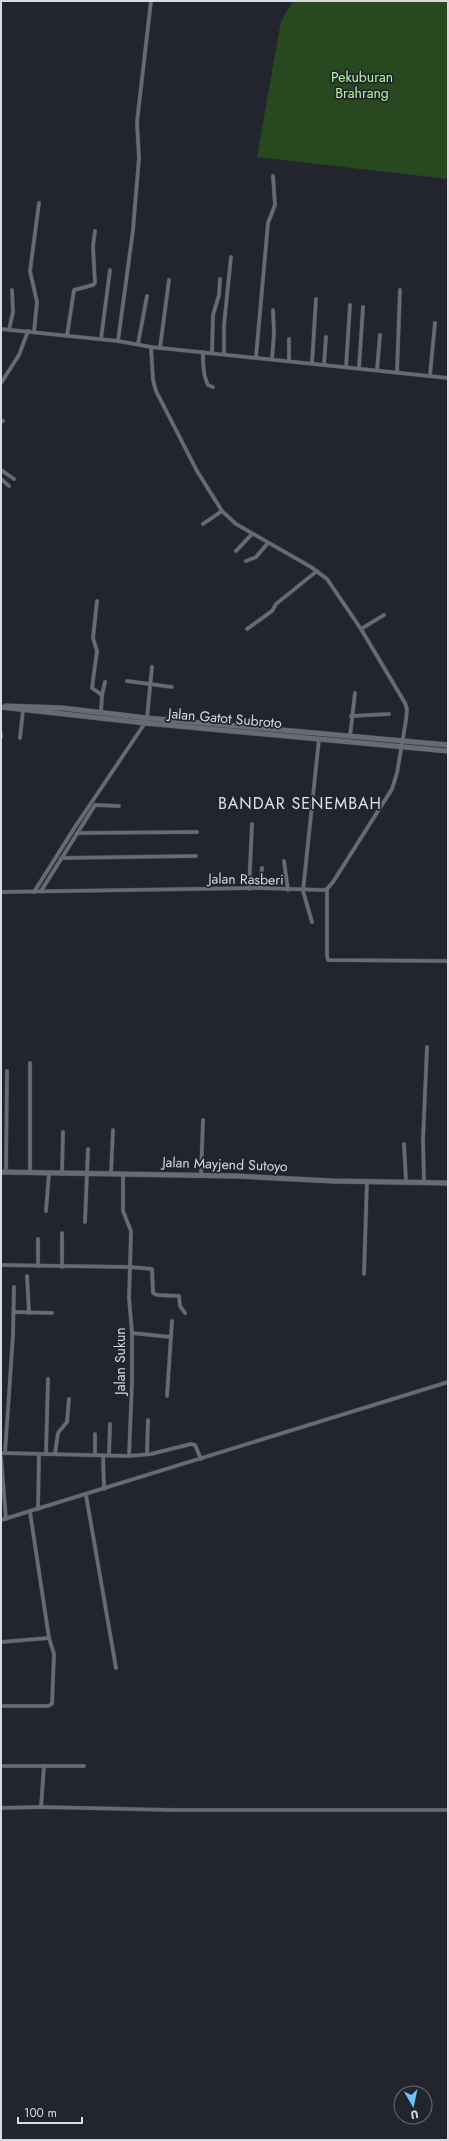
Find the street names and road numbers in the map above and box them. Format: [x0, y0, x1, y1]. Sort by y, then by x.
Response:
street label: Jalan Gatot Subroto [165, 703, 283, 733]
street label: Jalan Rasberi [206, 868, 284, 890]
street label: Jalan Mayjend Sutoyo [160, 1152, 288, 1176]
street label: Jalan Sukun [110, 1327, 130, 1397]

